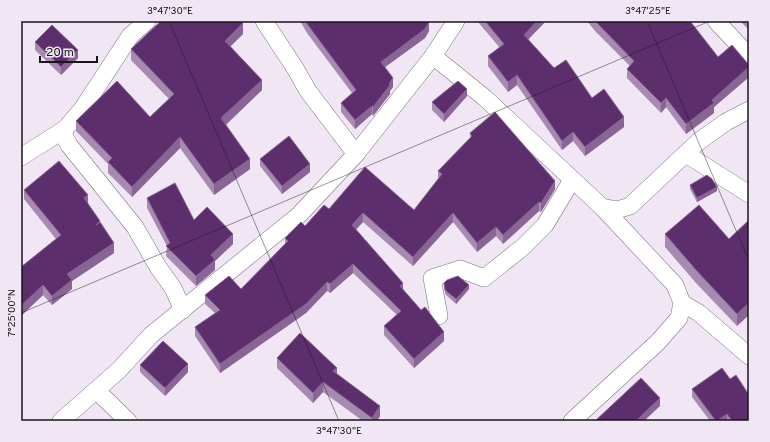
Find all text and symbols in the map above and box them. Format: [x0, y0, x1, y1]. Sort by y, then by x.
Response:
text: 3°47'30"E [147, 5, 193, 18]
text: 3°47'25"E [625, 5, 671, 18]
scale bar [40, 38, 97, 64]
text: 20 m [46, 45, 74, 61]
text: 7°25'00"N [6, 289, 19, 337]
text: 3°47'30"E [316, 425, 362, 438]

